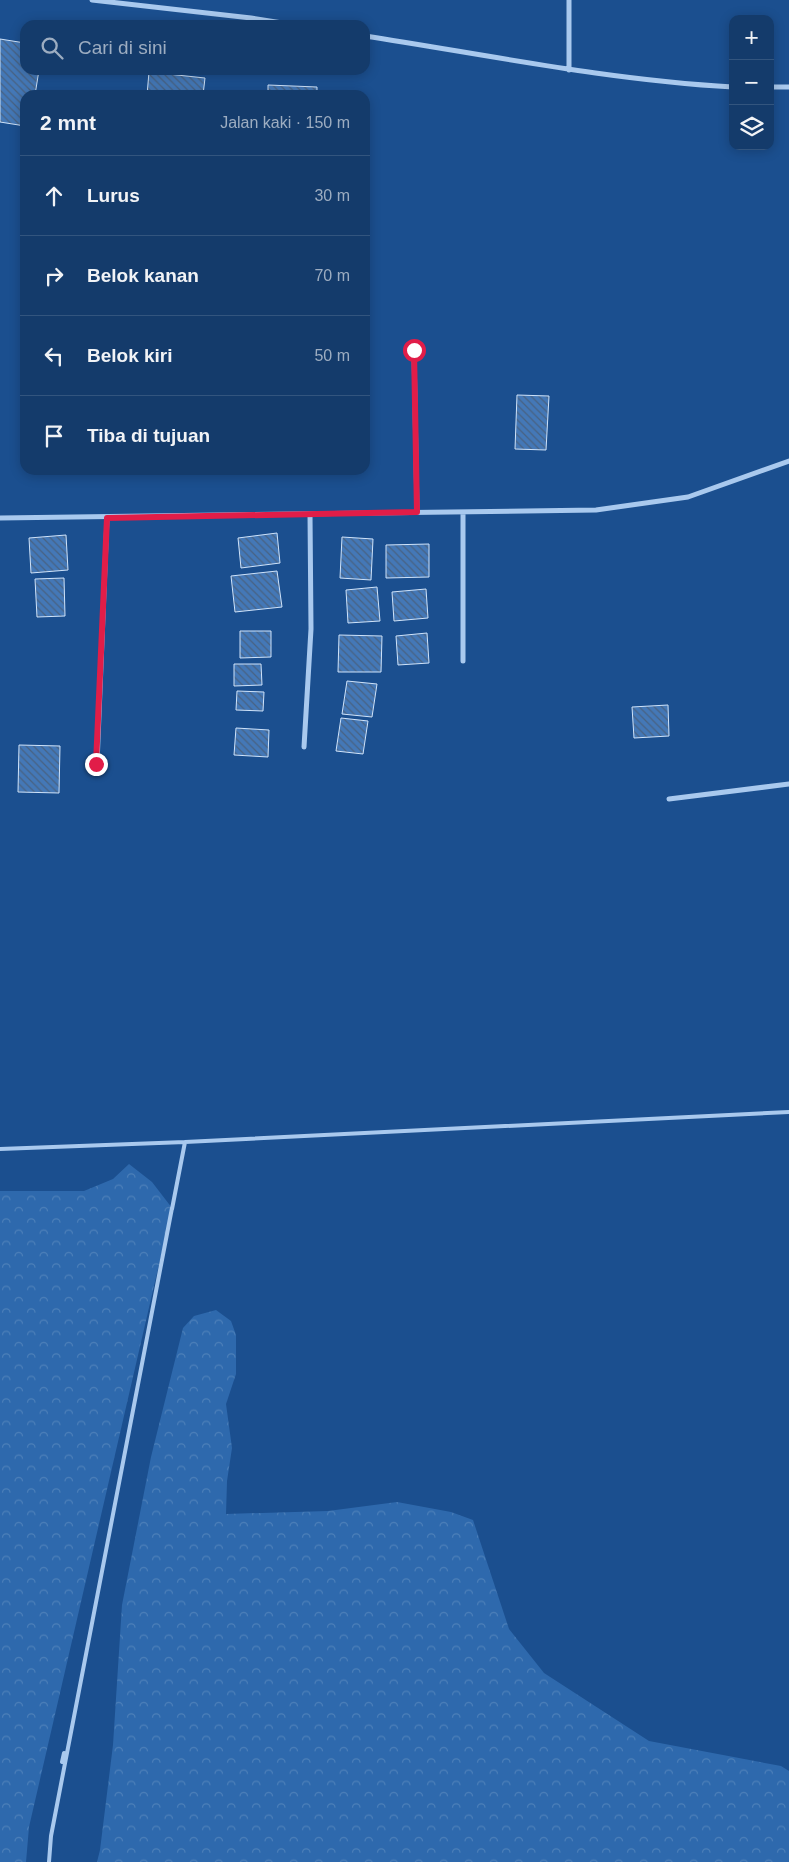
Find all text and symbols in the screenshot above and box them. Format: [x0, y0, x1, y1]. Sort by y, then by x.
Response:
map controls [729, 15, 774, 150]
button: + [729, 15, 774, 60]
search box [20, 20, 370, 75]
icon: search [38, 34, 66, 62]
text: Cari di sini [78, 37, 167, 58]
button: − [729, 60, 774, 105]
button: layers [729, 105, 774, 150]
text: 2 mnt [40, 111, 96, 134]
text: Jalan kaki · 150 m [220, 114, 350, 131]
icon: ahead [40, 182, 68, 210]
text: Lurus [87, 185, 140, 206]
text: 30 m [314, 187, 350, 204]
icon: right [40, 262, 68, 290]
text: Belok kanan [87, 265, 199, 286]
text: 70 m [314, 267, 350, 284]
route start [403, 339, 426, 362]
icon: left [40, 342, 68, 370]
text: Belok kiri [87, 345, 173, 366]
text: 50 m [314, 347, 350, 364]
icon: arrive [40, 422, 68, 450]
text: Tiba di tujuan [87, 425, 210, 446]
route end [85, 753, 108, 776]

